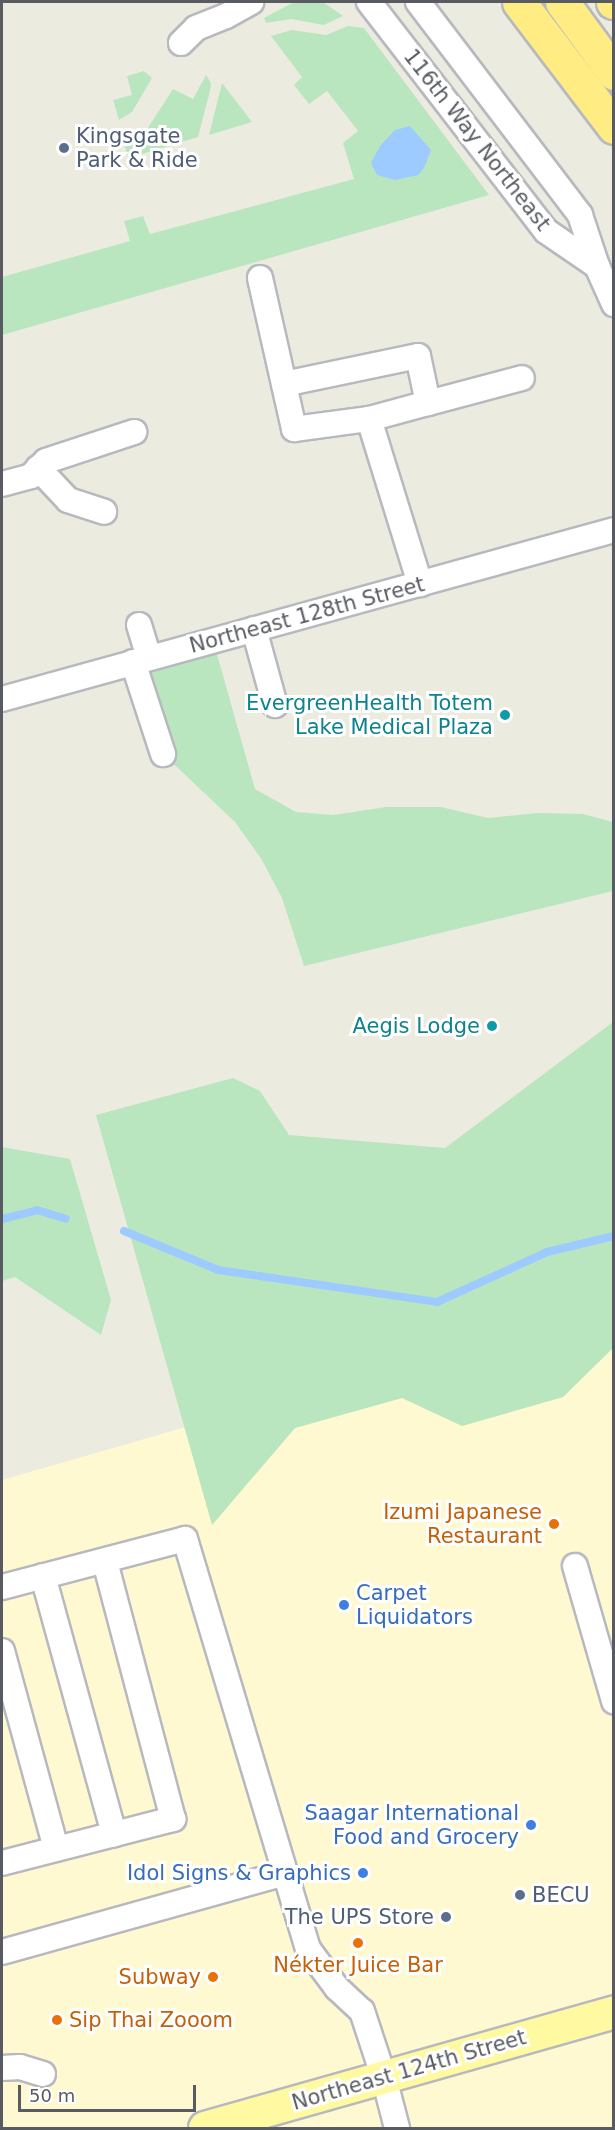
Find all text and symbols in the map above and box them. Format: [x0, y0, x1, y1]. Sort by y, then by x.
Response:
street label: 116th Way Northeast [398, 44, 556, 236]
place label: Kingsgate Park & Ride [76, 123, 198, 173]
marker: Kingsgate Park & Ride [57, 141, 71, 155]
street label: Northeast 128th Street [187, 571, 427, 659]
place label: EvergreenHealth Totem Lake Medical Plaza [246, 690, 493, 740]
marker: EvergreenHealth Totem Lake Medical Plaza [498, 708, 512, 722]
place label: Aegis Lodge [353, 1013, 480, 1039]
marker: Aegis Lodge [485, 1019, 499, 1033]
place label: Izumi Japanese Restaurant [383, 1499, 542, 1549]
marker: Izumi Japanese Restaurant [547, 1517, 561, 1531]
place label: Carpet Liquidators [356, 1580, 473, 1630]
marker: Carpet Liquidators [337, 1598, 351, 1612]
place label: Saagar International Food and Grocery [304, 1800, 519, 1850]
marker: Saagar International Food and Grocery [524, 1818, 538, 1832]
place label: Idol Signs & Graphics [127, 1860, 351, 1886]
marker: Idol Signs & Graphics [356, 1866, 370, 1880]
place label: BECU [532, 1882, 590, 1908]
marker: BECU [513, 1888, 527, 1902]
place label: The UPS Store [285, 1904, 434, 1930]
marker: The UPS Store [439, 1910, 453, 1924]
marker: Nékter Juice Bar [351, 1936, 365, 1950]
place label: Nékter Juice Bar [273, 1952, 443, 1978]
place label: Subway [119, 1964, 201, 1990]
marker: Subway [206, 1970, 220, 1984]
place label: Sip Thai Zooom [69, 2007, 233, 2033]
marker: Sip Thai Zooom [50, 2013, 64, 2027]
street label: Northeast 124th Street [289, 2024, 529, 2116]
scale bar [21, 2073, 200, 2111]
text: 50 m [29, 2085, 75, 2106]

